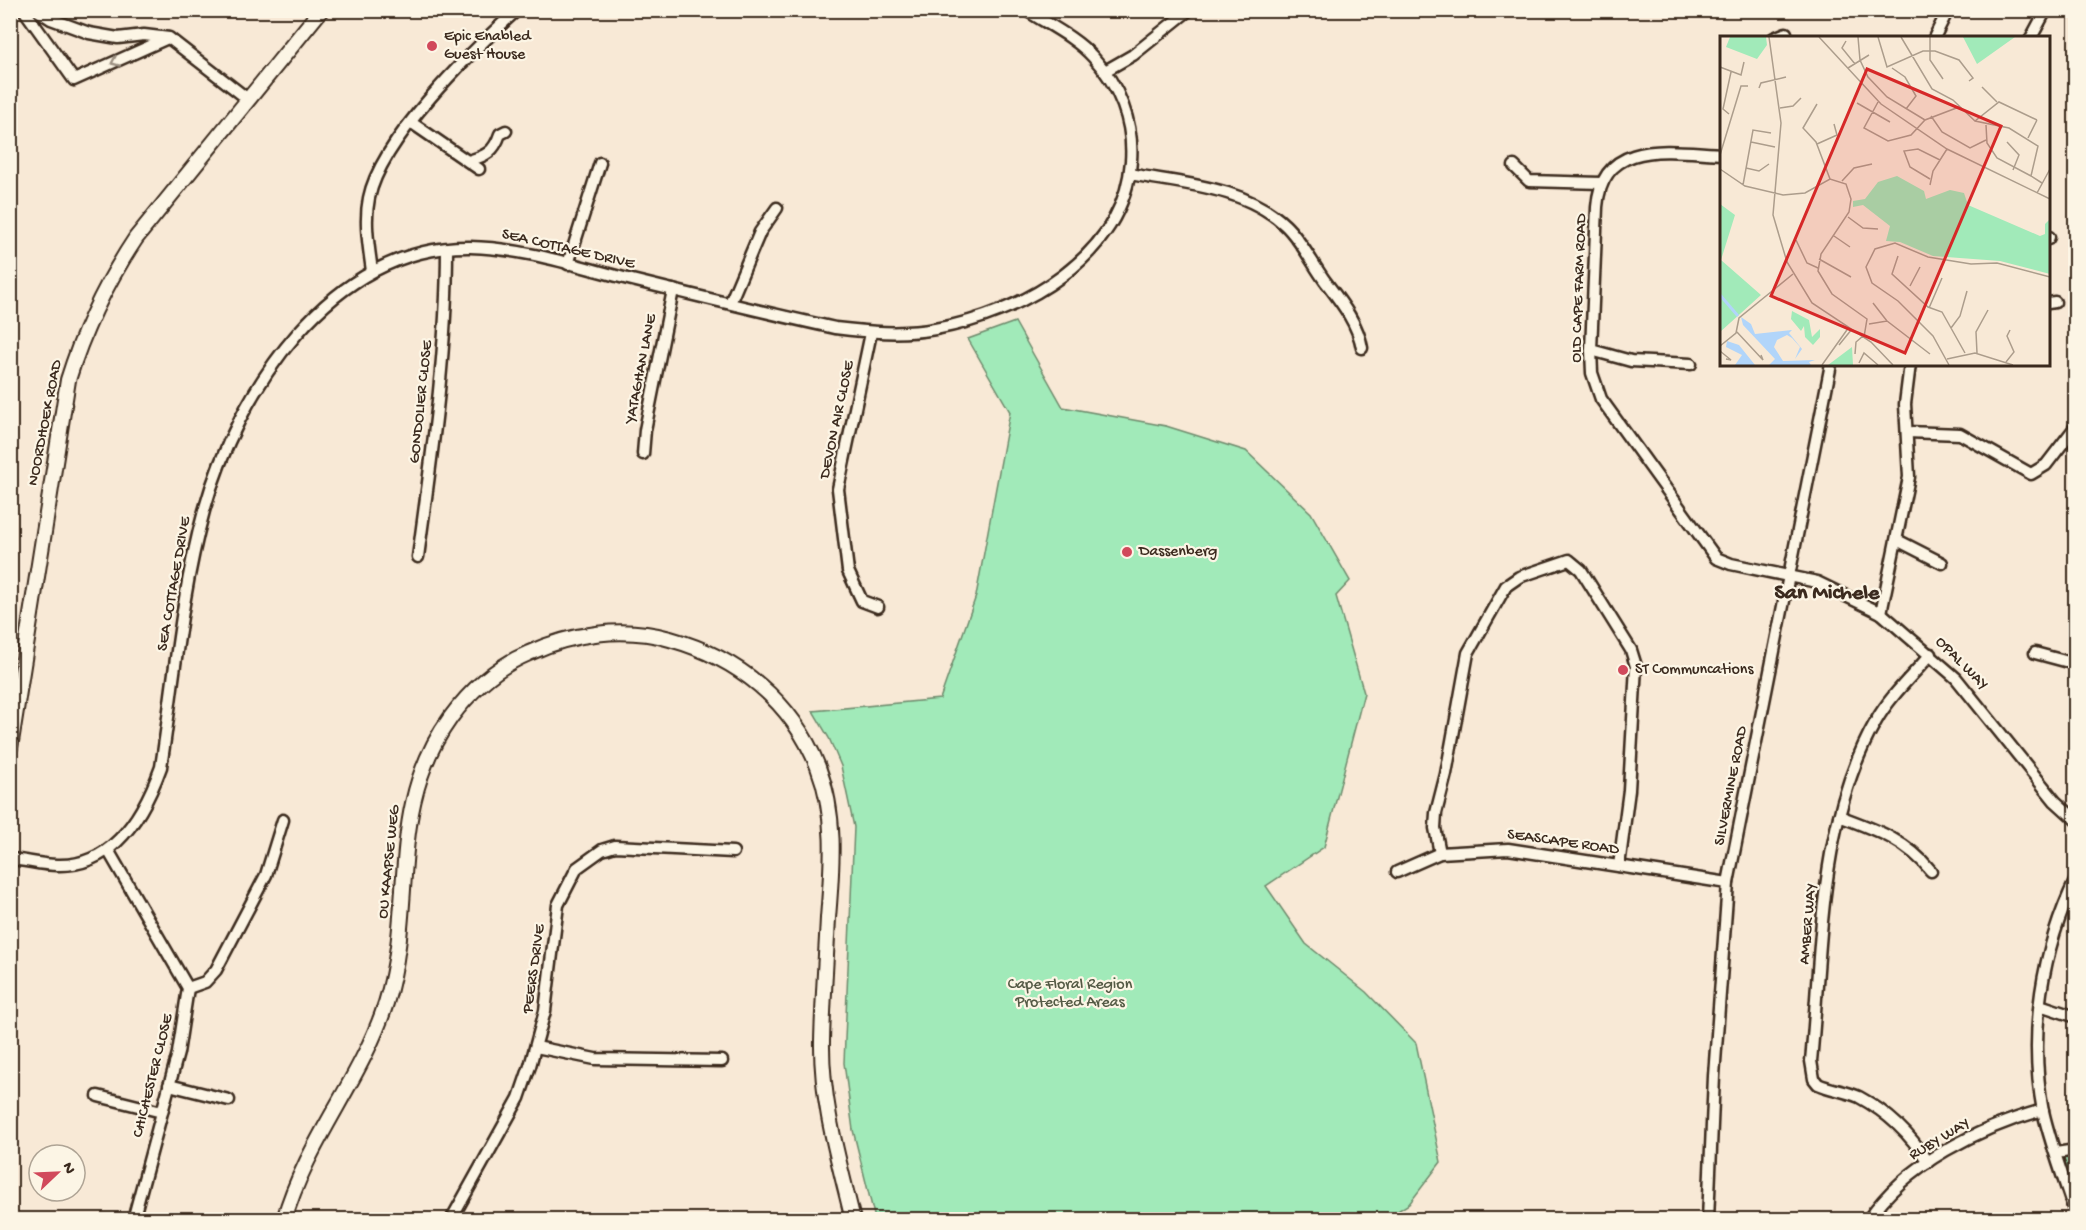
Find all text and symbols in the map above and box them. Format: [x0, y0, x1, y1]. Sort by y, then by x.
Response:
place label: Epic Enabled Guest House [444, 28, 532, 65]
inset map [1720, 36, 2050, 366]
marker: Epic Enabled Guest House [425, 39, 439, 53]
one-way arrow [110, 54, 121, 66]
street label: OLD CAPE FARM ROAD [1568, 213, 1592, 363]
street label: SEA COTTAGE DRIVE [500, 225, 637, 275]
street label: YATAGHAN LANE [622, 312, 662, 427]
street label: GONDOLIER CLOSE [406, 339, 438, 464]
street label: NOORDHOEK ROAD [24, 358, 68, 488]
street label: DEVON AIR CLOSE [816, 358, 860, 482]
street label: SEA COTTAGE DRIVE [154, 514, 196, 653]
place label: Dassenberg [1138, 543, 1217, 562]
marker: Dassenberg [1120, 545, 1134, 559]
district label: San Michele [1775, 581, 1880, 607]
street label: OPAL WAY [1930, 633, 1992, 695]
place label: ST Communcations [1635, 661, 1754, 680]
marker: ST Communcations [1616, 663, 1630, 677]
street label: SILVERMINE ROAD [1711, 724, 1753, 847]
street label: OU KAAPSE WEG [375, 803, 406, 920]
street label: SEASCAPE ROAD [1506, 826, 1621, 860]
street label: AMBER WAY [1796, 883, 1822, 965]
street label: PEERS DRIVE [519, 922, 551, 1016]
park label: Cape Floral Region Protected Areas [1008, 976, 1133, 1013]
street label: CHICHESTER CLOSE [129, 1011, 179, 1140]
street label: RUBY WAY [1906, 1114, 1974, 1166]
north arrow [27, 1143, 87, 1203]
text: N [57, 1160, 79, 1178]

